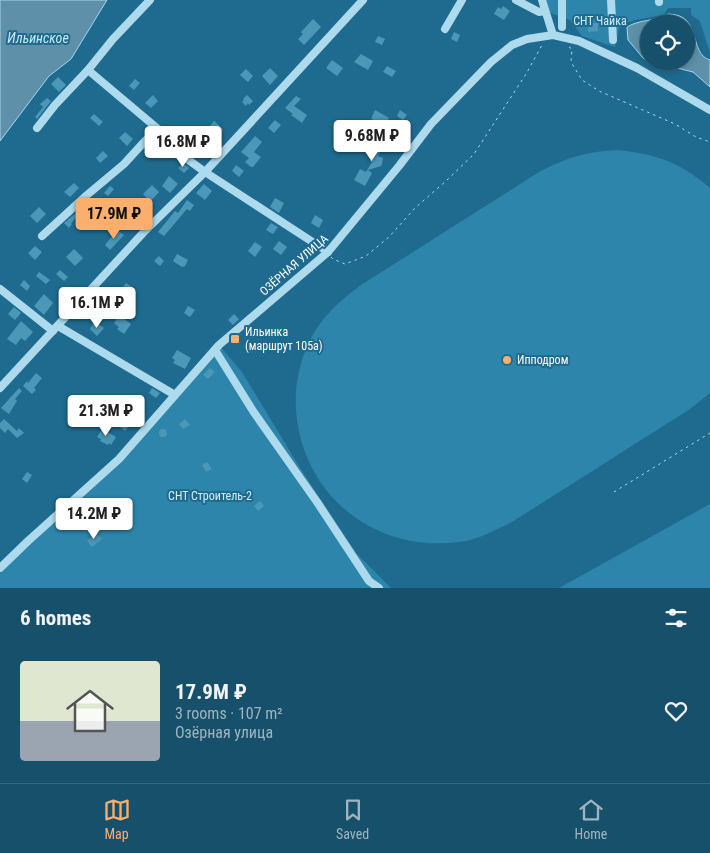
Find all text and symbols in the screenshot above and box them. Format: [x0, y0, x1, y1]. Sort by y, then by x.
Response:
park label: СНТ Чайка [573, 14, 627, 28]
map controls [640, 15, 695, 70]
button: locate [640, 15, 695, 70]
water label: Ильинское [7, 30, 69, 46]
pin: 9.68M ₽ [326, 120, 418, 162]
pin: 16.8M ₽ [137, 126, 229, 168]
text: 9.68M ₽ [345, 126, 399, 145]
text: 16.8M ₽ [156, 132, 210, 151]
pin: 17.9M ₽ [68, 198, 160, 240]
text: 17.9M ₽ [87, 204, 141, 223]
street label: ОЗЁРНАЯ УЛИЦА [256, 231, 331, 298]
pin: 16.1M ₽ [51, 286, 143, 329]
text: 16.1M ₽ [70, 293, 124, 312]
place label: Ильинка (маршрут 105а) [245, 325, 323, 353]
marker: Ильинка (маршрут 105а) [229, 333, 241, 345]
place label: Ипподром [517, 353, 568, 367]
marker: Ипподром [501, 354, 513, 366]
pin: 21.3M ₽ [60, 394, 152, 437]
text: 21.3M ₽ [79, 401, 133, 420]
park label: СНТ Строитель-2 [168, 489, 252, 503]
pin: 14.2M ₽ [48, 498, 140, 540]
text: 14.2M ₽ [67, 504, 121, 523]
icon: filters [662, 604, 690, 632]
text: 6 homes [20, 606, 91, 630]
text: 17.9M ₽ [175, 680, 247, 704]
icon: home [60, 681, 120, 741]
icon: heart [662, 697, 690, 725]
text: 3 rooms · 107 m² [175, 704, 283, 723]
text: Озёрная улица [175, 723, 273, 742]
tab: Map [103, 796, 131, 842]
tab: Saved [336, 796, 369, 842]
tab: Home [575, 796, 607, 842]

